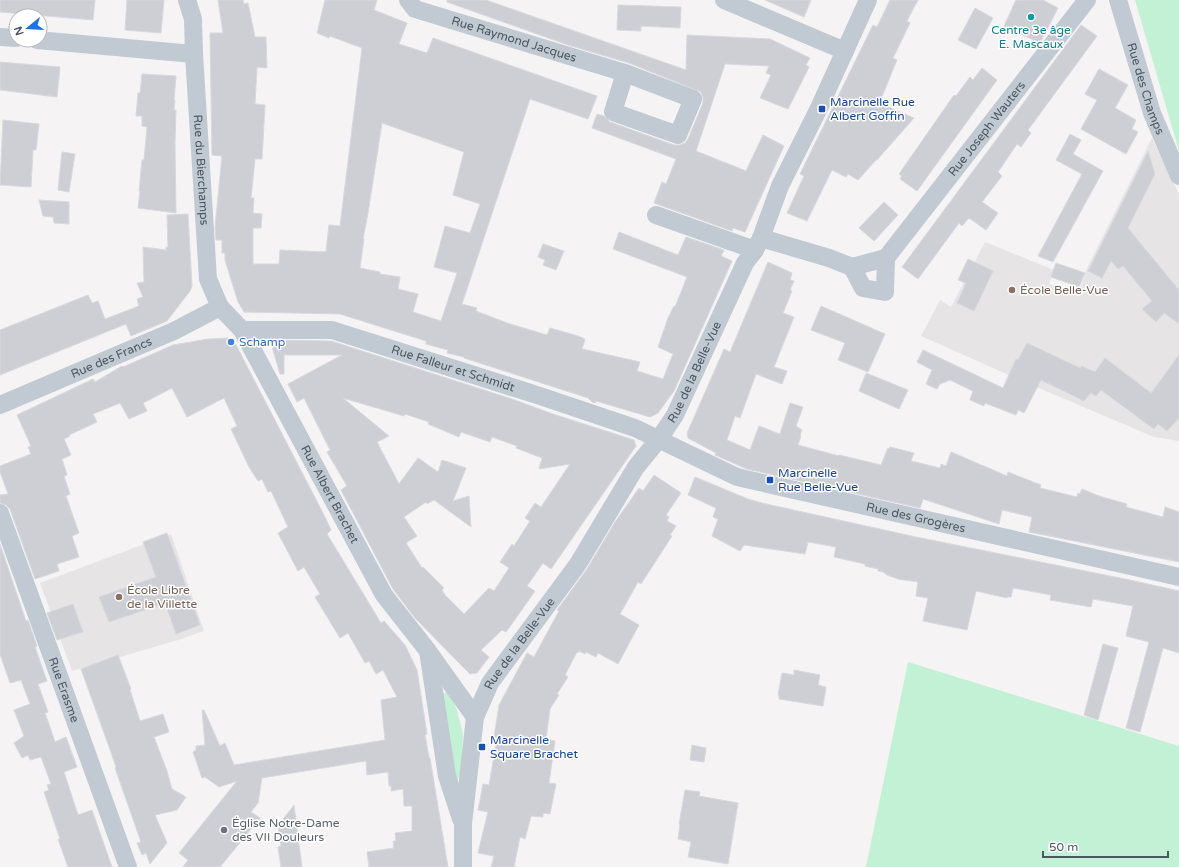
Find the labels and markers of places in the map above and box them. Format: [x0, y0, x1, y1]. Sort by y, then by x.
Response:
marker: Centre 3e âge E. Mascaux [1026, 12, 1036, 22]
place label: Centre 3e âge E. Mascaux [991, 23, 1071, 51]
place label: Marcinelle Rue Albert Goffin [830, 95, 915, 123]
marker: Marcinelle Rue Albert Goffin [817, 104, 827, 114]
place label: École Belle-Vue [1020, 283, 1108, 297]
marker: École Belle-Vue [1007, 285, 1017, 295]
place label: Schamp [239, 335, 285, 349]
marker: Schamp [226, 337, 236, 347]
place label: Marcinelle Rue Belle-Vue [778, 466, 858, 494]
marker: Marcinelle Rue Belle-Vue [765, 475, 775, 485]
place label: École Libre de la Villette [127, 583, 197, 611]
marker: École Libre de la Villette [114, 592, 124, 602]
place label: Marcinelle Square Brachet [490, 733, 578, 761]
marker: Marcinelle Square Brachet [477, 742, 487, 752]
place label: Église Notre-Dame des VII Douleurs [232, 816, 340, 844]
marker: Église Notre-Dame des VII Douleurs [219, 825, 229, 835]

